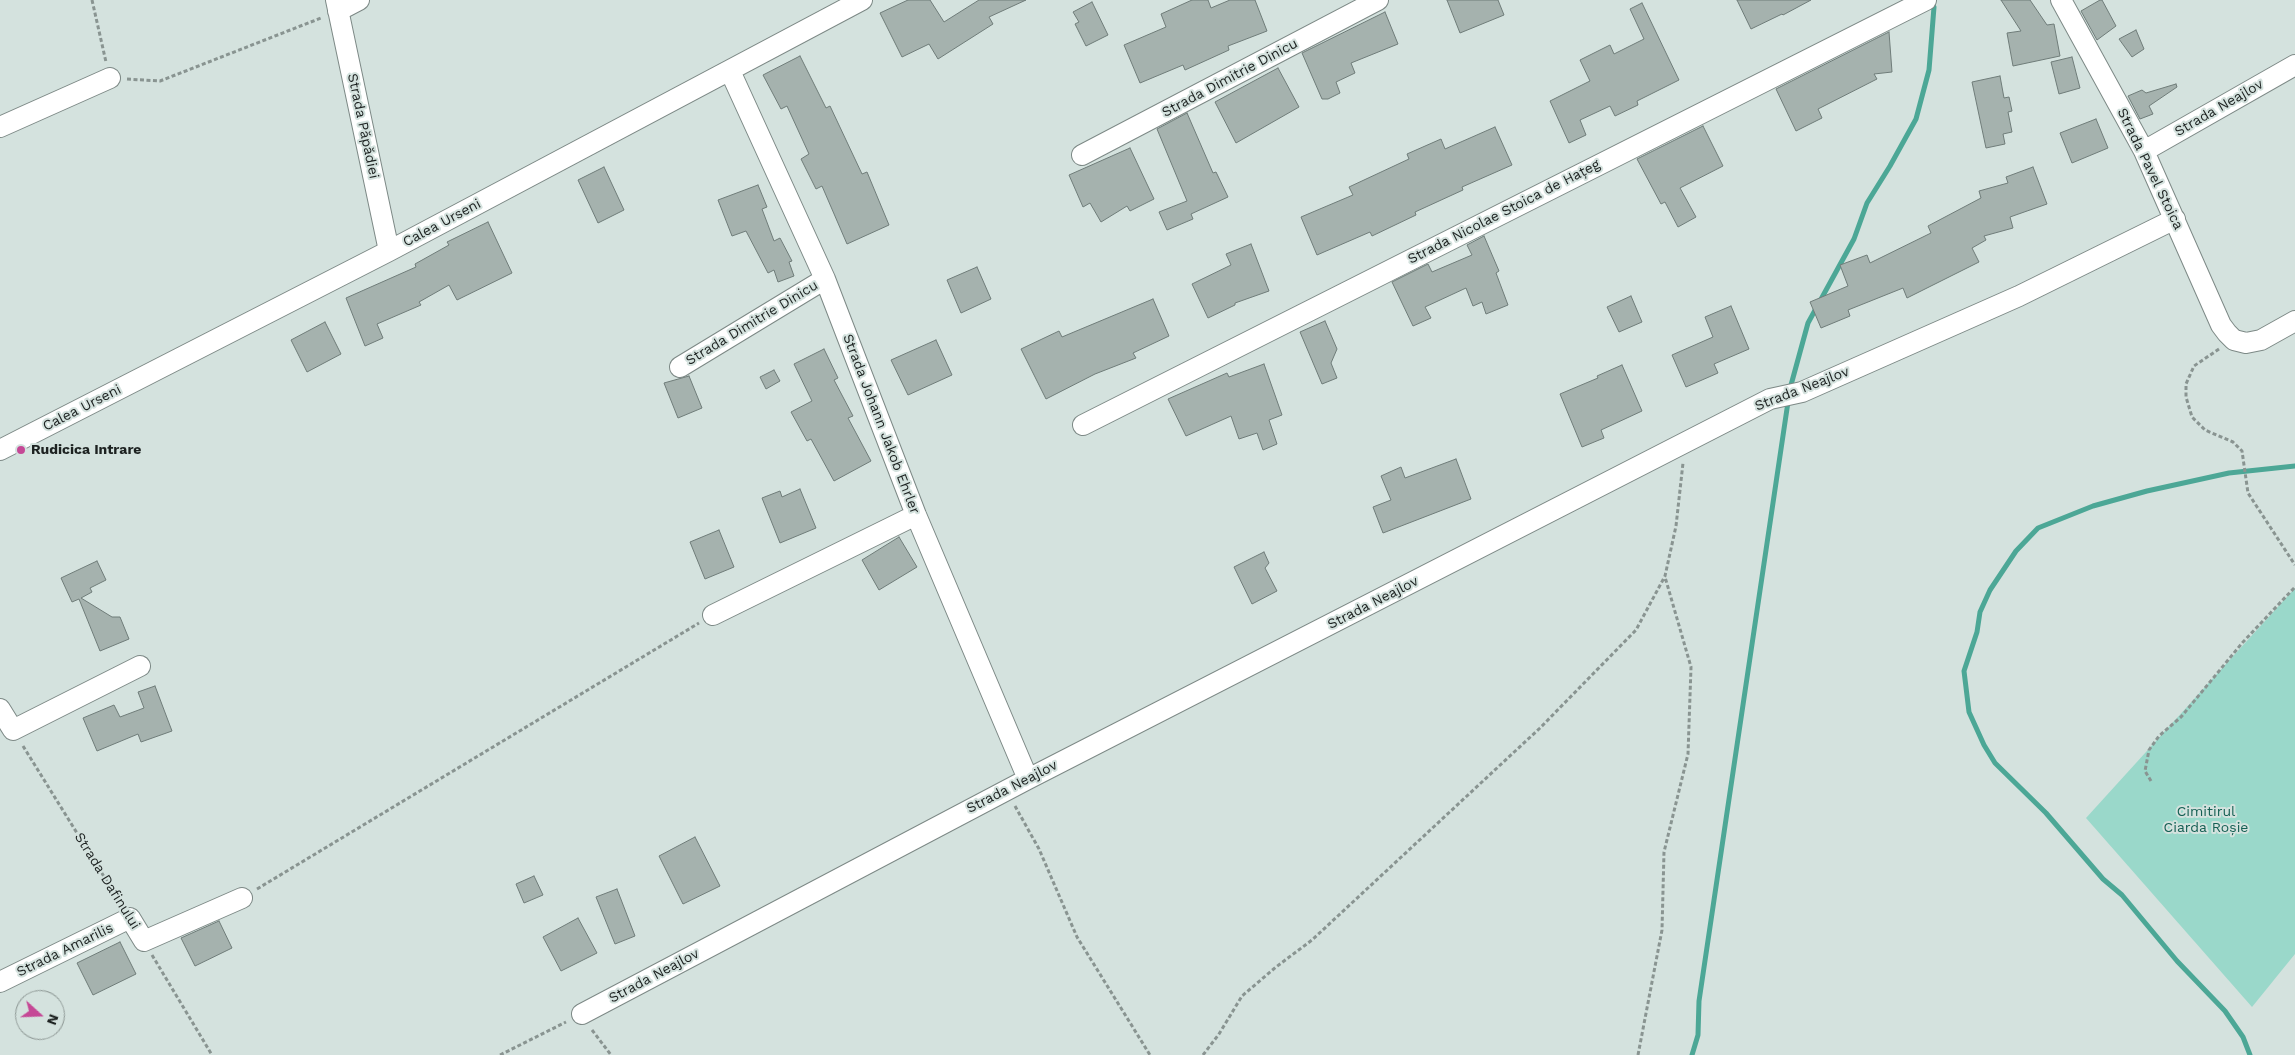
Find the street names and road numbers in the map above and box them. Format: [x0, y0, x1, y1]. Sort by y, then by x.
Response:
street label: Strada Dimitrie Dinicu [1159, 35, 1301, 121]
street label: Strada Păpădiei [344, 72, 382, 180]
street label: Strada Neajlov [2172, 76, 2266, 140]
street label: Strada Pavel Stoica [2113, 105, 2187, 233]
street label: Strada Nicolae Stoica de Hațeg [1405, 156, 1603, 268]
street label: Calea Urseni [400, 195, 484, 251]
street label: Strada Dimitrie Dinicu [683, 277, 821, 369]
street label: Strada Johann Jakob Ehrler [839, 332, 923, 516]
street label: Strada Neajlov [1752, 363, 1852, 415]
street label: Calea Urseni [40, 381, 124, 435]
street label: Strada Neajlov [1325, 573, 1421, 633]
street label: Strada Neajlov [964, 757, 1060, 817]
street label: Strada Dafinului [70, 830, 144, 932]
street label: Strada Amarilis [14, 919, 116, 981]
street label: Strada Neajlov [606, 945, 702, 1007]

